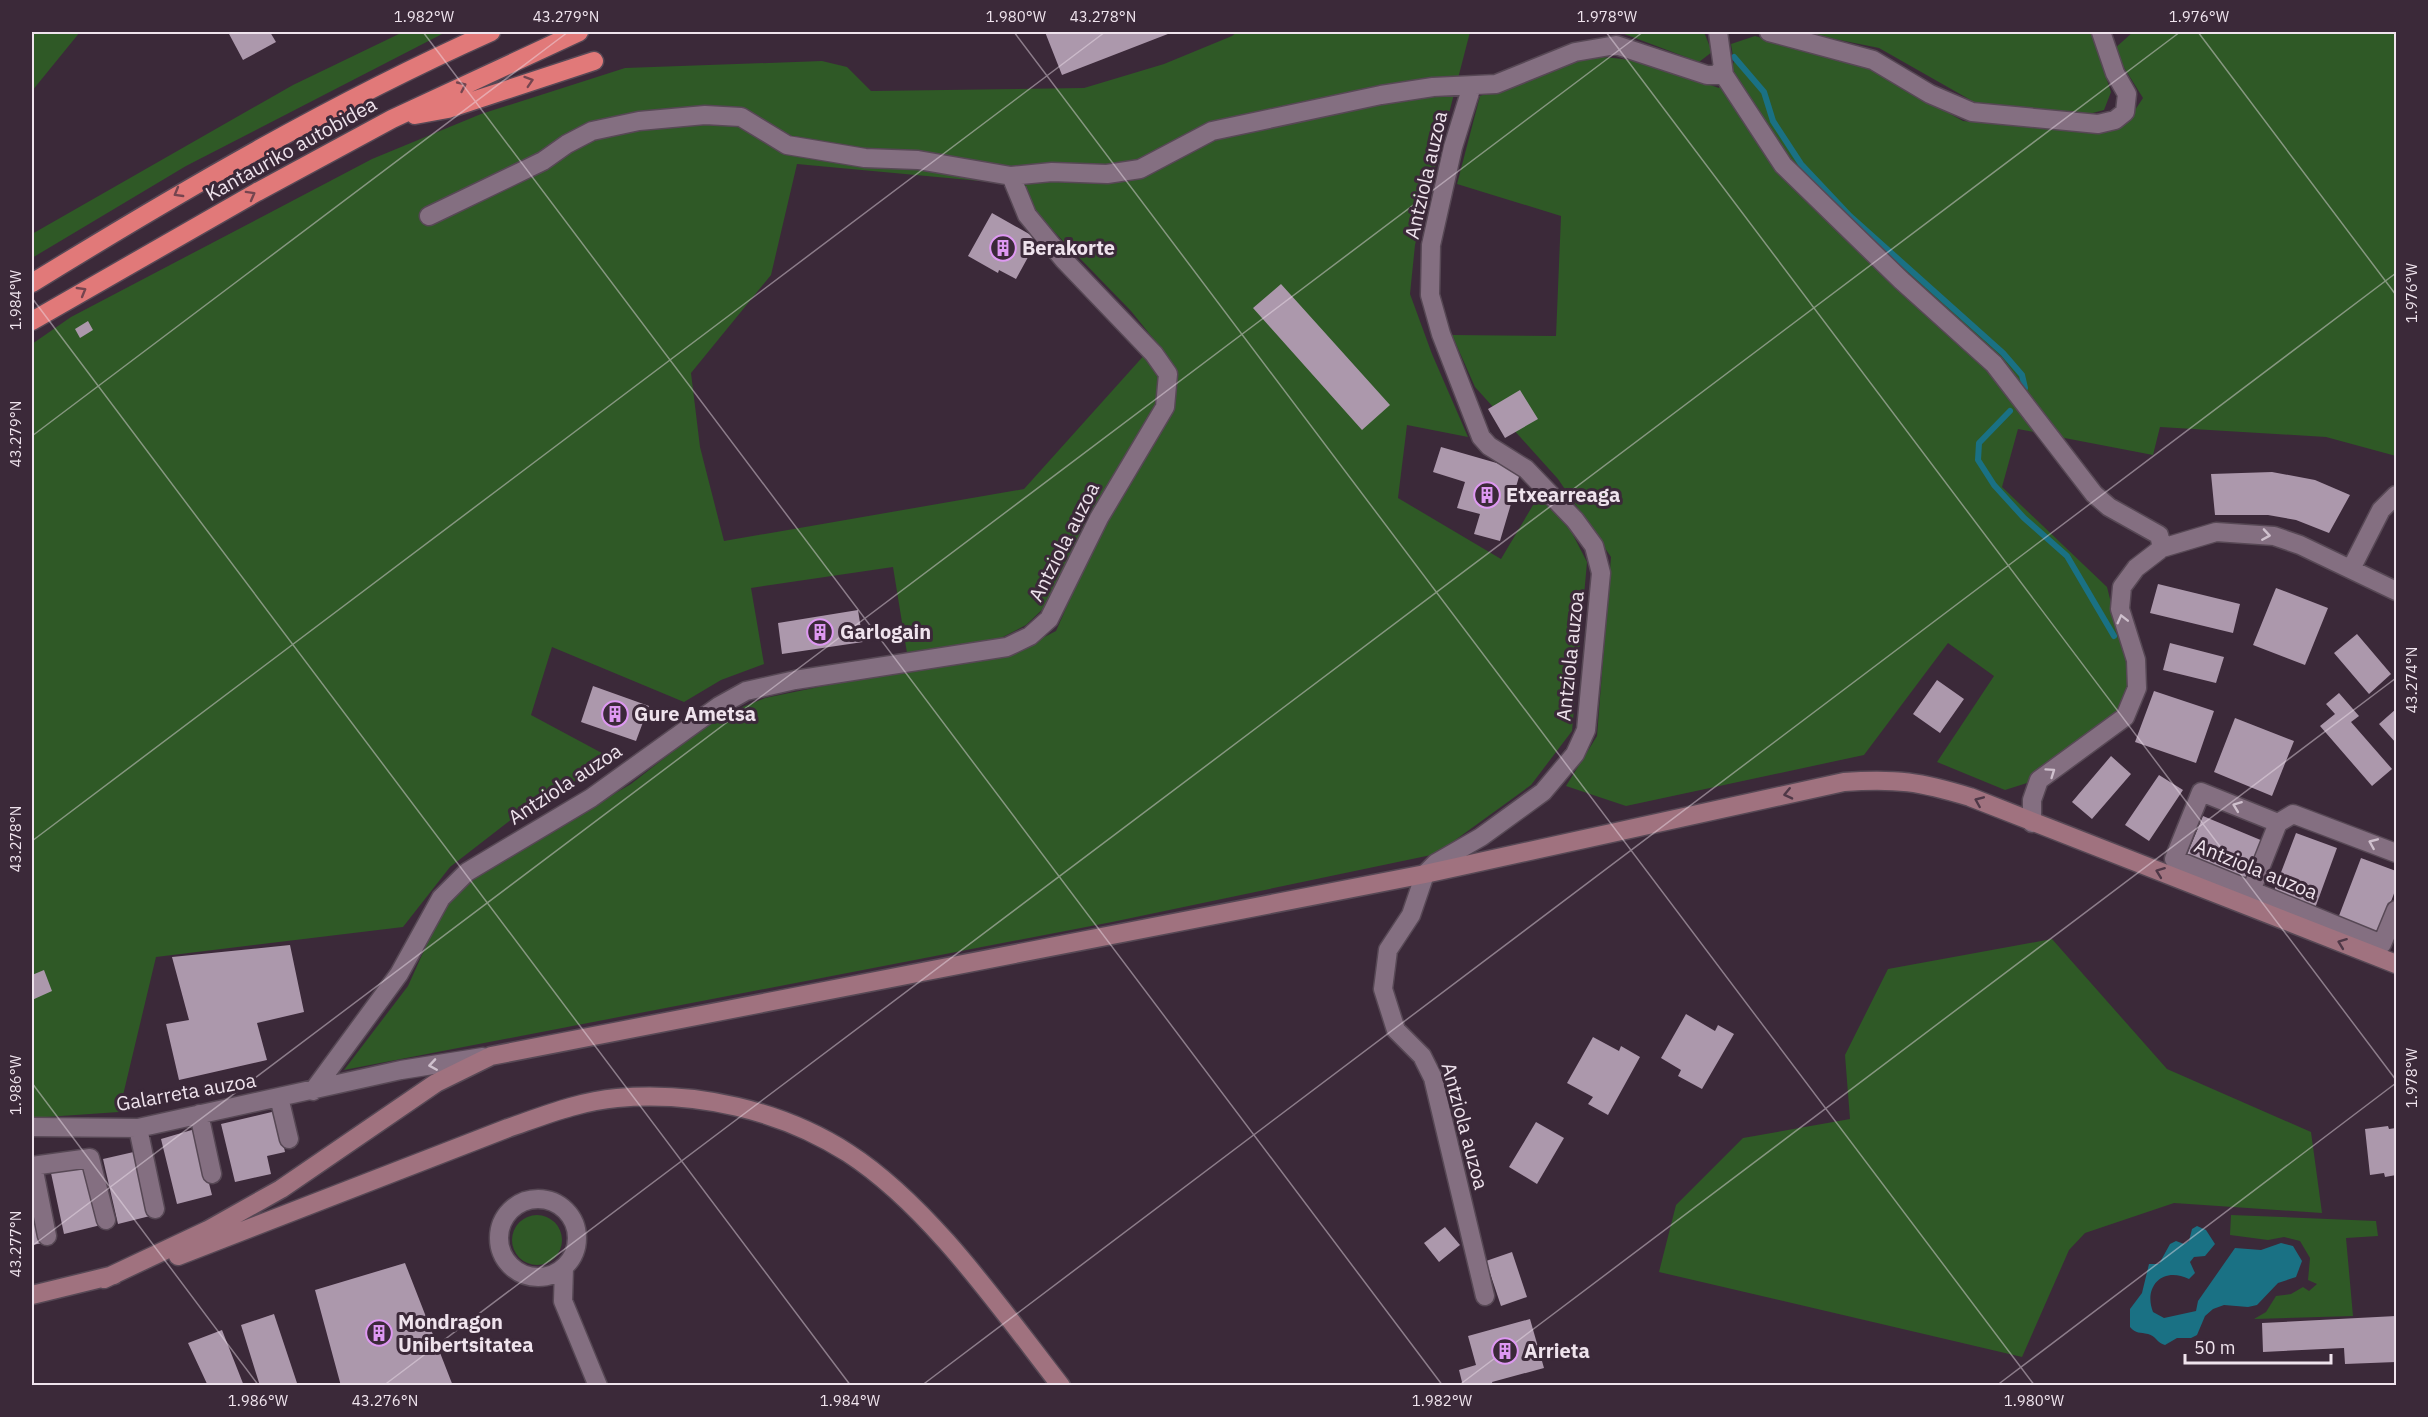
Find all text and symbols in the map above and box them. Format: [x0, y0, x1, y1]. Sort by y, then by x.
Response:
text: 1.982°W [394, 7, 455, 26]
text: 43.279°N [533, 7, 599, 26]
text: 1.980°W [986, 7, 1047, 26]
text: 43.278°N [1070, 7, 1136, 26]
text: 1.978°W [1577, 7, 1638, 26]
text: 1.976°W [2169, 7, 2230, 26]
one-way arrow [523, 76, 534, 88]
one-way arrow [456, 82, 467, 94]
street label: Kantauriko autobidea [200, 90, 382, 207]
street label: Antziola auzoa [1398, 108, 1453, 242]
one-way arrow [174, 186, 185, 198]
one-way arrow [245, 191, 256, 202]
building icon: Berakorte [988, 233, 1018, 263]
place label: Berakorte [1022, 234, 1115, 261]
text: 1.976°W [2402, 262, 2421, 323]
text: 1.984°W [6, 269, 25, 330]
one-way arrow [76, 287, 86, 299]
text: 43.279°N [6, 401, 25, 467]
street label: Antziola auzoa [1022, 477, 1105, 606]
building icon: Etxearreaga [1472, 480, 1502, 510]
place label: Etxearreaga [1506, 481, 1620, 508]
one-way arrow [2261, 528, 2270, 540]
street label: Antziola auzoa [1549, 589, 1590, 722]
one-way arrow [2116, 614, 2129, 624]
building icon: Garlogain [805, 617, 835, 647]
place label: Garlogain [840, 618, 931, 645]
text: 43.274°N [2402, 647, 2421, 713]
building icon: Gure Ametsa [600, 699, 630, 729]
place label: Gure Ametsa [634, 700, 756, 727]
street label: Antziola auzoa [503, 737, 627, 830]
one-way arrow [2044, 768, 2055, 779]
one-way arrow [1784, 786, 1794, 799]
one-way arrow [1974, 796, 1985, 808]
one-way arrow [2232, 801, 2243, 813]
text: 43.278°N [6, 806, 25, 872]
street label: Antziola auzoa [2191, 832, 2322, 906]
one-way arrow [2369, 838, 2380, 850]
one-way arrow [2155, 867, 2166, 880]
one-way arrow [2337, 938, 2348, 950]
text: 1.978°W [2402, 1047, 2421, 1108]
text: 1.986°W [6, 1054, 25, 1115]
one-way arrow [429, 1058, 438, 1070]
street label: Antziola auzoa [1436, 1059, 1495, 1193]
street label: Galarreta auzoa [114, 1066, 258, 1117]
text: 43.277°N [6, 1211, 25, 1277]
place label: Mondragon Unibertsitatea [398, 1308, 534, 1358]
building icon: Mondragon Unibertsitatea [364, 1318, 394, 1348]
scale bar [2185, 1327, 2330, 1365]
building icon: Arrieta [1490, 1336, 1520, 1366]
text: 50 m [2194, 1336, 2236, 1359]
place label: Arrieta [1524, 1337, 1590, 1364]
text: 1.986°W [228, 1391, 289, 1410]
text: 43.276°N [352, 1391, 418, 1410]
text: 1.984°W [820, 1391, 881, 1410]
text: 1.982°W [1412, 1391, 1473, 1410]
text: 1.980°W [2004, 1391, 2065, 1410]

